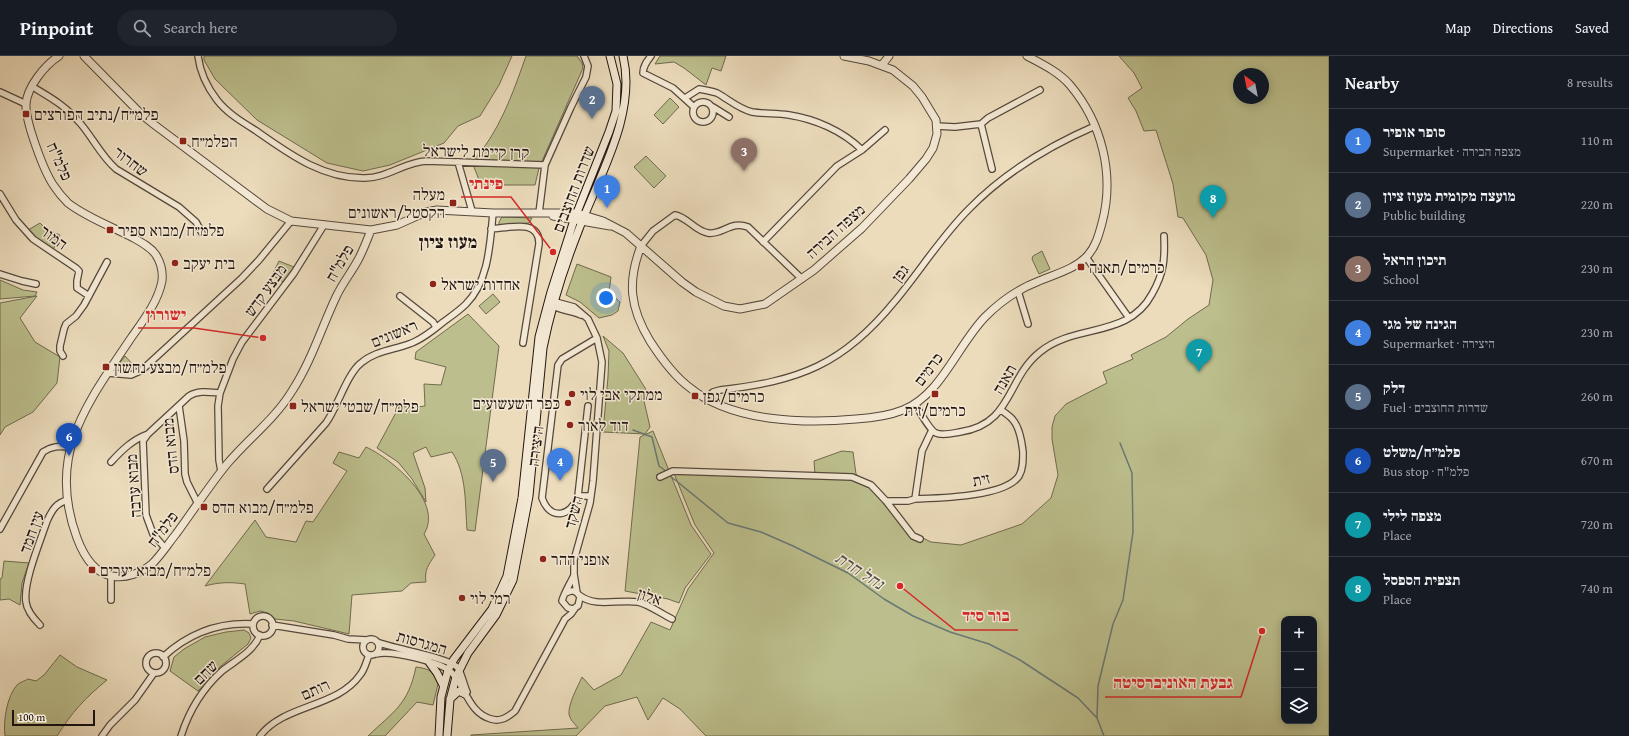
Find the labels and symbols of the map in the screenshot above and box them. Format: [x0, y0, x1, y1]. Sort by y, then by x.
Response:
north arrow [1233, 68, 1269, 104]
pin: 2 [579, 86, 605, 119]
place label: פלמ״ח/נתיב הפורצים [34, 102, 159, 126]
marker: פלמ״ח/נתיב הפורצים [21, 109, 31, 119]
place label: הפלמ״ח [191, 129, 238, 153]
marker: הפלמ״ח [178, 136, 188, 146]
street label: פלמ"ח [41, 138, 79, 184]
street label: קרן קיימת לישראל [423, 138, 529, 164]
pin: 3 [731, 138, 757, 171]
street label: שחרור [109, 140, 154, 182]
street label: שדרות החוצבים [545, 142, 601, 236]
callout: פינתי [461, 168, 511, 197]
text: פינתי [469, 170, 503, 195]
pin: 1 [594, 175, 620, 208]
place label: מעלה הקסטל/ראשונים [348, 182, 445, 224]
pin: 8 [1200, 185, 1226, 218]
marker: מעלה הקסטל/ראשונים [448, 198, 458, 208]
street label: מצפה הבירה [800, 198, 870, 264]
place label: פלמ״ח/מבוא ספיר [118, 218, 224, 242]
street label: המור [35, 219, 73, 255]
marker: פלמ״ח/מבוא ספיר [105, 225, 115, 235]
district label: מעוז ציון [419, 228, 477, 255]
street label: פלמ"ח [319, 240, 359, 286]
place label: בית יעקב [183, 251, 235, 275]
place label: כרמים/תאנה [1089, 255, 1165, 279]
marker: בית יעקב [170, 258, 180, 268]
street label: מבצע קדש [238, 259, 292, 321]
street label: גפן [885, 259, 915, 287]
marker: כרמים/תאנה [1076, 262, 1086, 272]
place label: אחדות ישראל [441, 272, 520, 296]
marker: אחדות ישראל [428, 279, 438, 289]
your location [596, 288, 616, 308]
callout: ישורון [138, 299, 194, 328]
text: ישורון [146, 301, 186, 326]
street label: ראשונים [367, 313, 421, 353]
pin: 7 [1186, 339, 1212, 372]
street label: כרמים [907, 347, 949, 391]
place label: פלמ״ח/מבצע נחשון [114, 355, 227, 379]
street label: תאנה [986, 359, 1022, 399]
marker: פלמ״ח/מבצע נחשון [101, 362, 111, 372]
place label: ממתקי אבי לוי [580, 382, 663, 406]
place label: כרמים/גפן [703, 384, 765, 408]
marker: ממתקי אבי לוי [567, 389, 577, 399]
marker: כרמים/זית [930, 389, 940, 399]
place label: כפר השעשועים [472, 391, 560, 415]
marker: כרמים/גפן [690, 391, 700, 401]
place label: פלמ״ח/שבטי ישראל [301, 394, 419, 418]
marker: כפר השעשועים [563, 398, 573, 408]
place label: כרמים/זית [904, 398, 966, 422]
marker: פלמ״ח/שבטי ישראל [288, 401, 298, 411]
place label: דוד לאור [578, 413, 629, 437]
street label: מבוא הדס [155, 417, 185, 475]
marker: דוד לאור [565, 420, 575, 430]
pin: 6 [56, 423, 82, 456]
street label: היצירה [521, 424, 549, 468]
pin: 4 [547, 448, 573, 481]
pin: 5 [480, 449, 506, 482]
street label: מבוא ערבה [119, 453, 147, 519]
street label: זית [970, 466, 992, 492]
street label: השקד [557, 493, 589, 531]
place label: פלמ״ח/מבוא הדס [212, 495, 314, 519]
marker: פלמ״ח/מבוא הדס [199, 502, 209, 512]
street label: פלמ"ח [140, 506, 184, 552]
street label: עין חמד [12, 507, 50, 557]
water label: נחל חרת [831, 545, 890, 596]
place label: אופני ההר [551, 547, 610, 571]
marker: אופני ההר [538, 554, 548, 564]
place label: פלמ״ח/מבוא יערים [100, 558, 211, 582]
marker: פלמ״ח/מבוא יערים [87, 565, 97, 575]
street label: אלון [635, 581, 665, 611]
place label: רמי לוי [470, 586, 511, 610]
marker: רמי לוי [457, 593, 467, 603]
callout: בור סיד [955, 601, 1018, 630]
text: בור סיד [962, 602, 1010, 627]
street label: המגרסות [394, 623, 450, 661]
street label: שחם [187, 654, 223, 690]
callout: גבעת האוניברסיטה [1105, 668, 1241, 697]
text: גבעת האוניברסיטה [1113, 669, 1233, 694]
street label: רותם [297, 672, 333, 706]
scale bar [12, 708, 95, 727]

